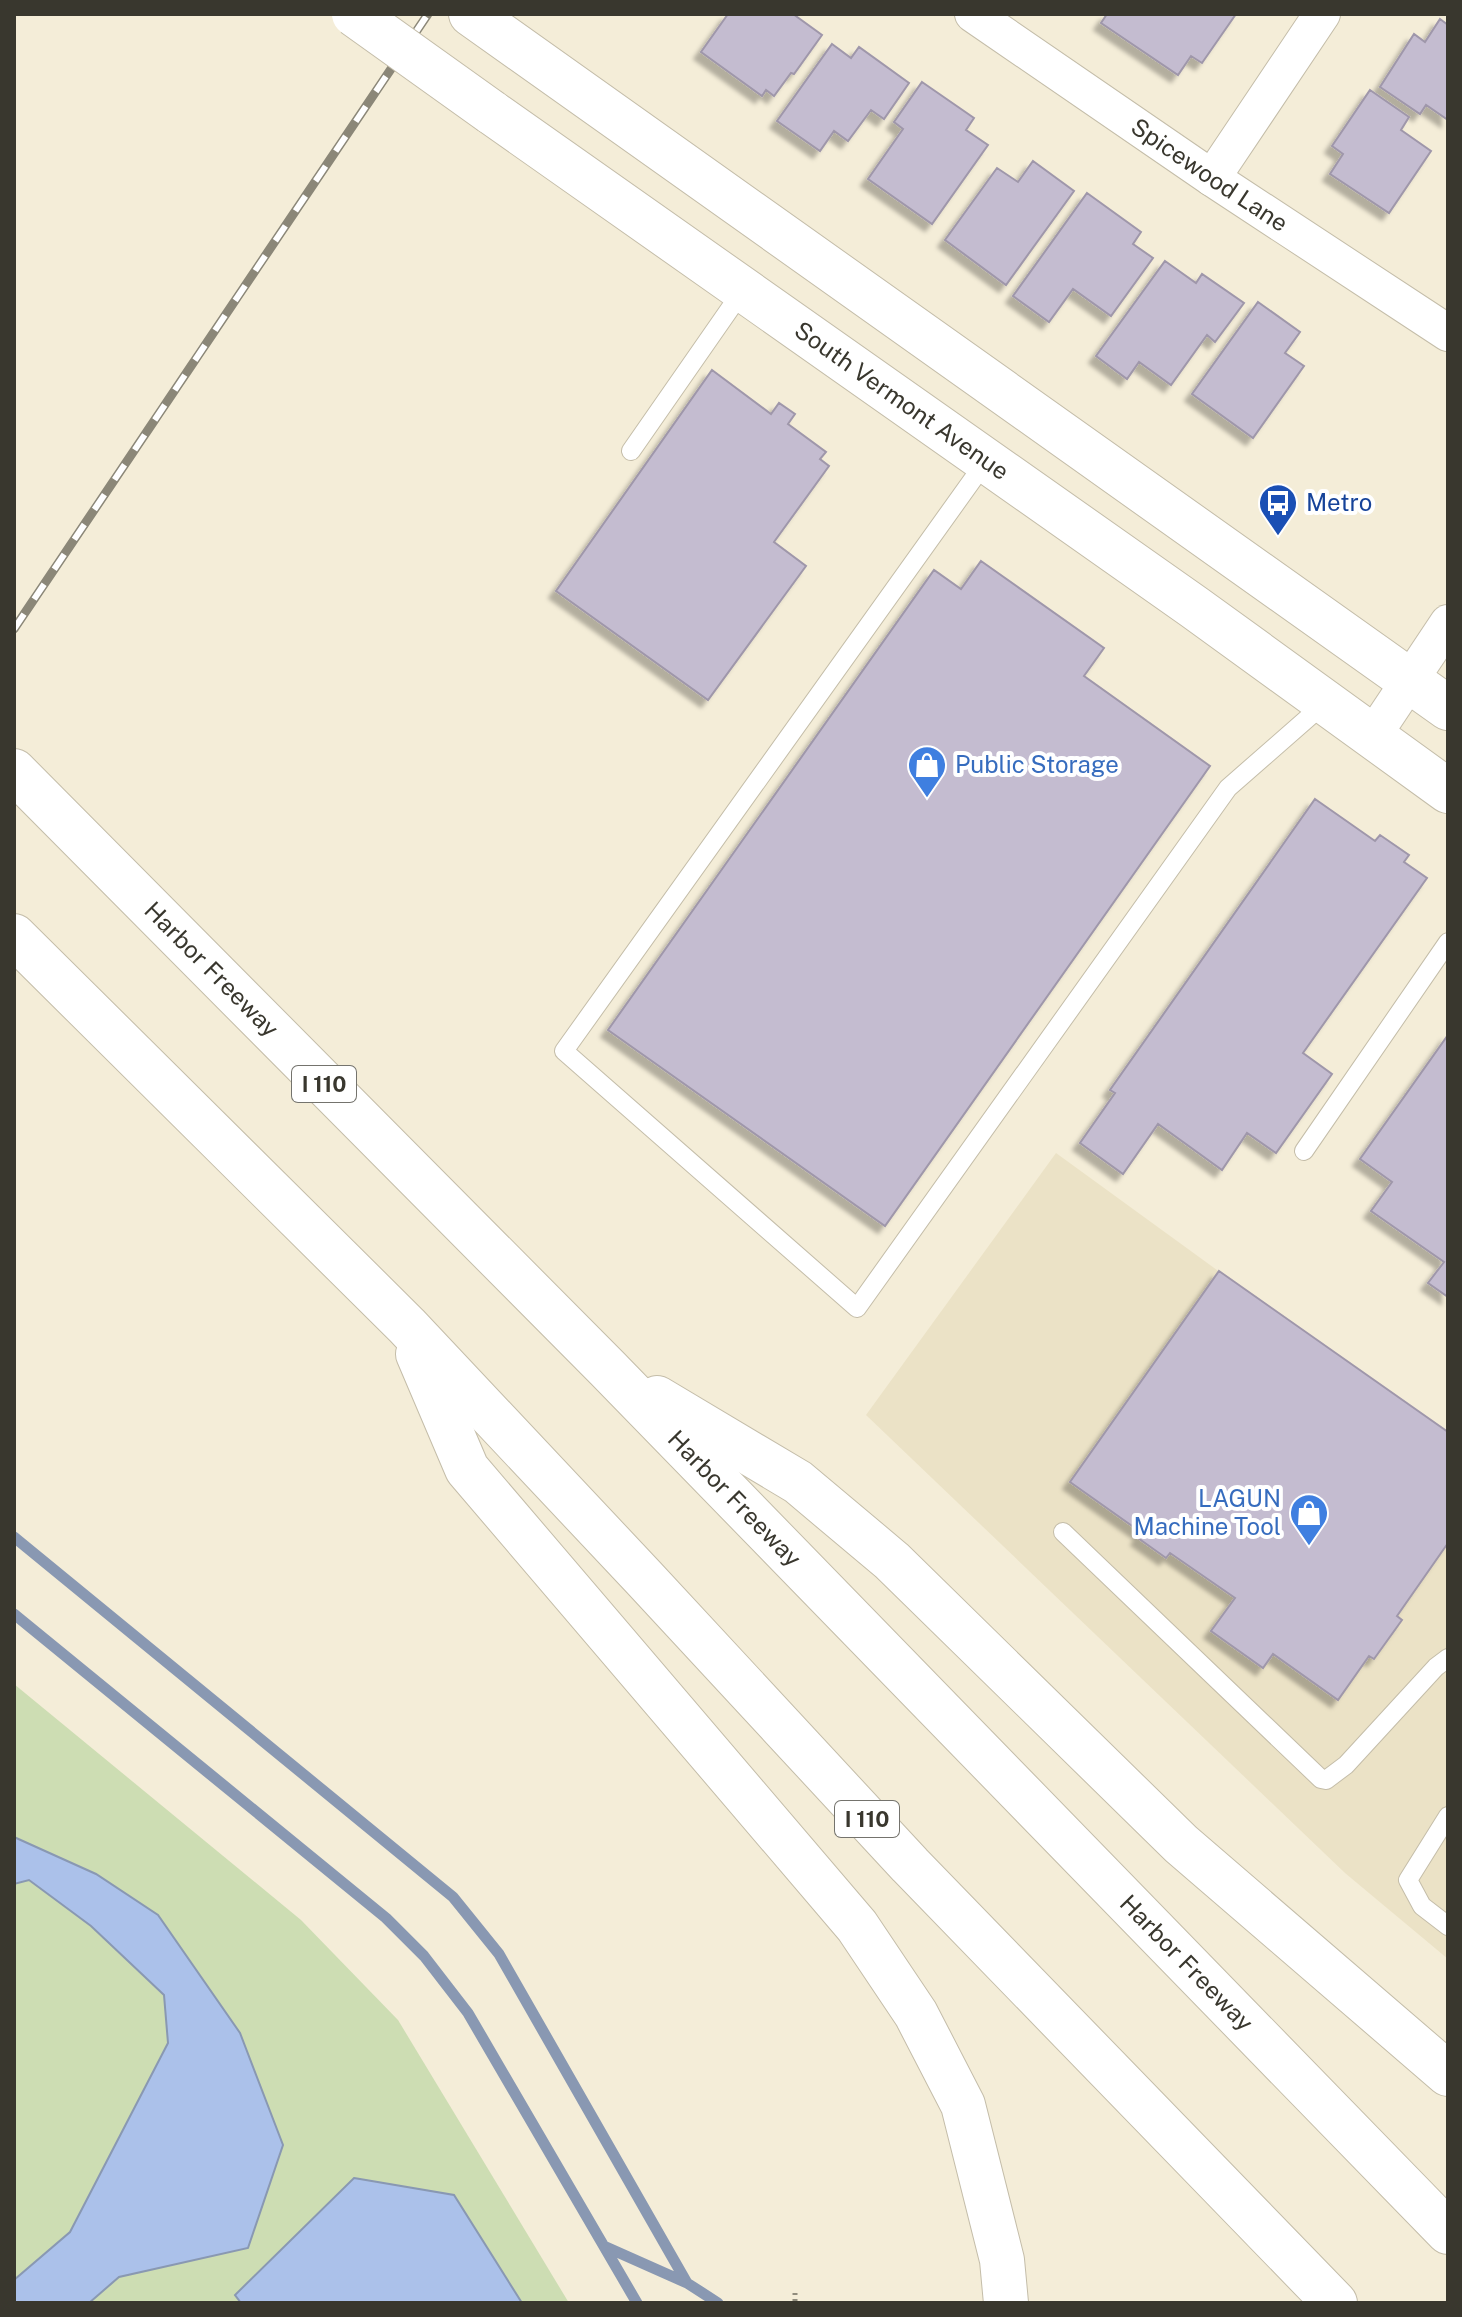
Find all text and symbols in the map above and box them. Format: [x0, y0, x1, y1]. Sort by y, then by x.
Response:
street label: Spicewood Lane [1126, 112, 1293, 237]
street label: South Vermont Avenue [790, 315, 1015, 485]
bus stop icon: Metro [1257, 482, 1299, 537]
place label: Metro [1306, 488, 1372, 516]
shop icon: Public Storage [906, 744, 948, 799]
place label: Public Storage [955, 750, 1119, 778]
street label: Harbor Freeway [139, 896, 285, 1042]
road number: I 110 [292, 1066, 356, 1102]
street label: Harbor Freeway [663, 1424, 808, 1572]
place label: LAGUN Machine Tool [1134, 1484, 1281, 1540]
shop icon: LAGUN Machine Tool [1288, 1492, 1330, 1547]
road number: I 110 [835, 1801, 899, 1837]
street label: Harbor Freeway [1115, 1889, 1260, 2036]

